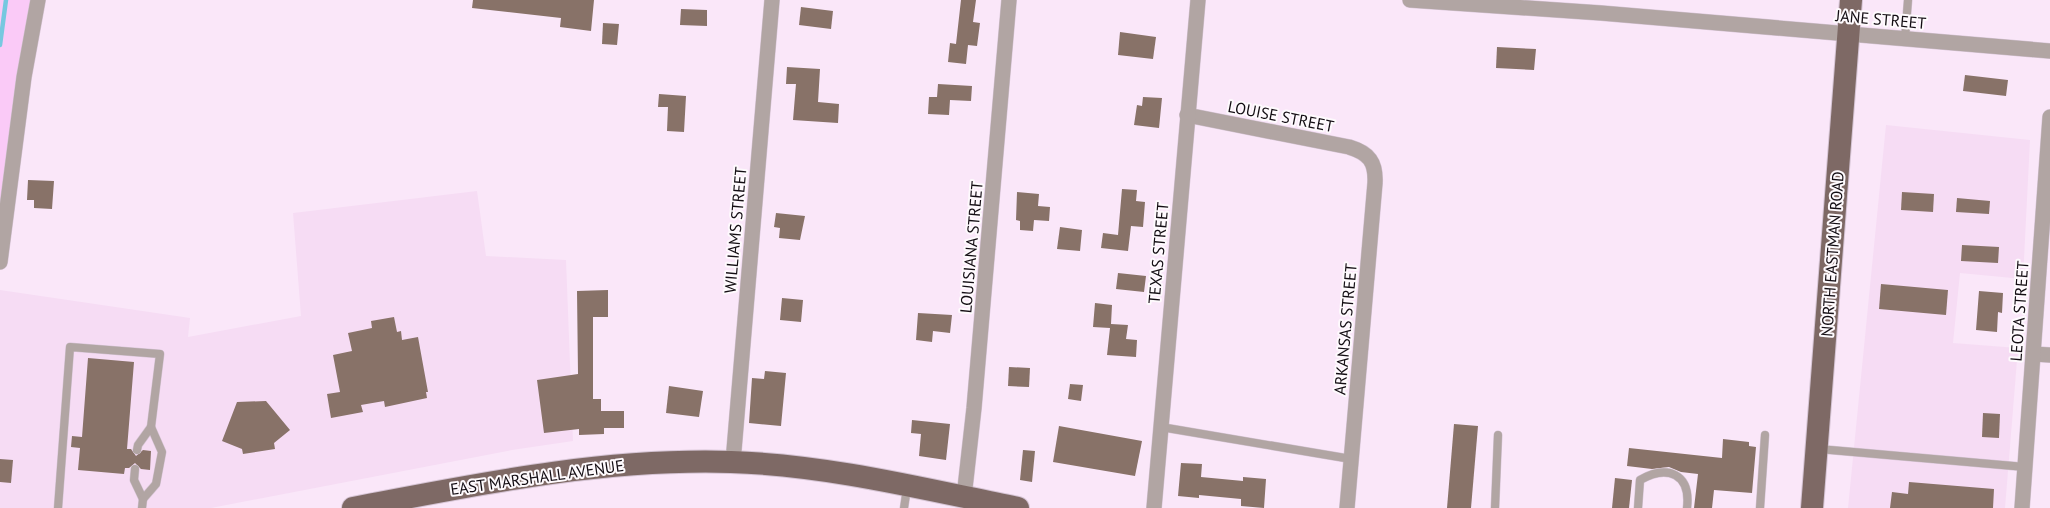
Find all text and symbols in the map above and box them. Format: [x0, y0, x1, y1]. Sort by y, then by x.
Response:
street label: JANE STREET [1834, 5, 1927, 33]
street label: LOUISE STREET [1226, 96, 1336, 136]
street label: WILLIAMS STREET [720, 166, 750, 294]
street label: NORTH EASTMAN ROAD [1816, 171, 1848, 337]
street label: LOUISIANA STREET [955, 180, 987, 314]
street label: TEXAS STREET [1144, 201, 1172, 305]
street label: LEOTA STREET [2006, 260, 2032, 362]
street label: ARKANSAS STREET [1329, 262, 1361, 396]
street label: EAST MARSHALL AVENUE [449, 455, 625, 499]

